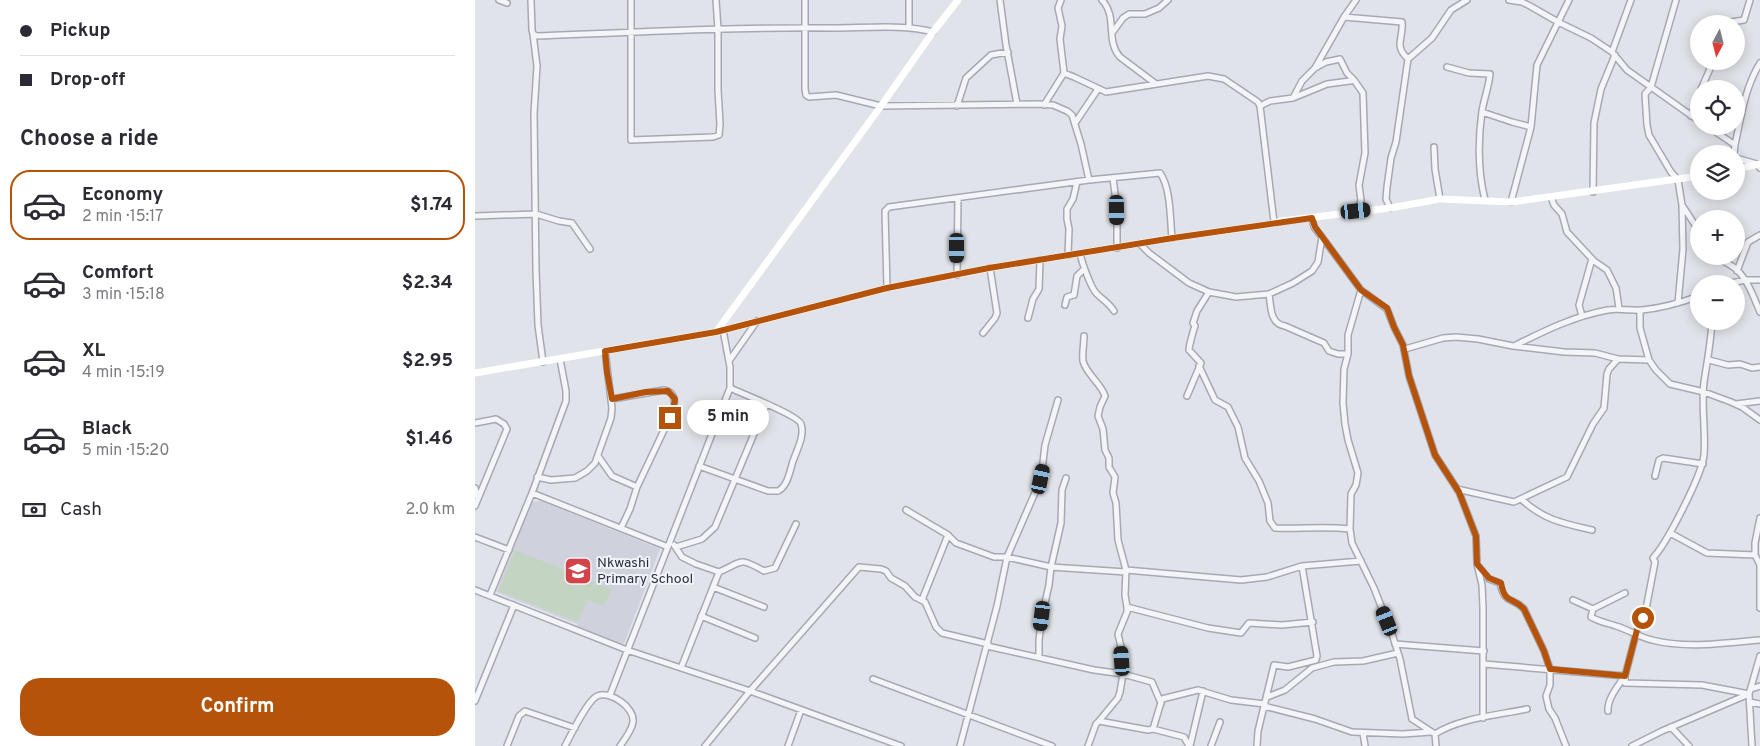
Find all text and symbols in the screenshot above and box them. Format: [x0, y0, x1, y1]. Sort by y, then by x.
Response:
north arrow [1690, 15, 1745, 70]
map controls [1690, 15, 1745, 330]
text: Pickup [50, 19, 110, 43]
text: Drop-off [50, 68, 125, 92]
button: locate [1690, 80, 1745, 135]
text: Choose a ride [20, 126, 158, 153]
button: layers [1690, 145, 1745, 200]
icon: car [22, 183, 67, 228]
text: Economy [82, 183, 163, 207]
text: $1.74 [410, 193, 453, 217]
car [1109, 195, 1124, 225]
car [1340, 202, 1371, 220]
text: 2 min · 15:17 [82, 207, 163, 227]
button: + [1690, 210, 1745, 265]
car [949, 233, 964, 263]
icon: car [22, 261, 67, 306]
text: Comfort [82, 261, 154, 285]
text: $2.34 [402, 271, 453, 295]
button: − [1690, 275, 1745, 330]
text: 3 min · 15:18 [82, 285, 165, 305]
icon: car [22, 339, 67, 384]
text: XL [82, 339, 105, 363]
text: $2.95 [402, 349, 453, 373]
text: 4 min · 15:19 [82, 363, 165, 383]
callout: 5 min [687, 400, 770, 436]
route end [659, 407, 681, 429]
text: 5 min [707, 407, 749, 427]
icon: car [22, 417, 67, 462]
text: Black [82, 417, 132, 441]
text: $1.46 [405, 427, 453, 451]
text: 5 min · 15:20 [82, 441, 169, 461]
car [1030, 463, 1051, 495]
icon: cash [20, 496, 48, 524]
text: Cash [60, 498, 102, 522]
text: 2.0 km [405, 500, 455, 520]
place label: Nkwashi Primary School [597, 555, 693, 588]
school or university icon: Nkwashi Primary School [563, 556, 593, 586]
car [1032, 600, 1051, 632]
car [1374, 604, 1399, 638]
route start [1632, 607, 1654, 629]
car [1113, 646, 1130, 676]
button: Confirm [20, 678, 455, 736]

